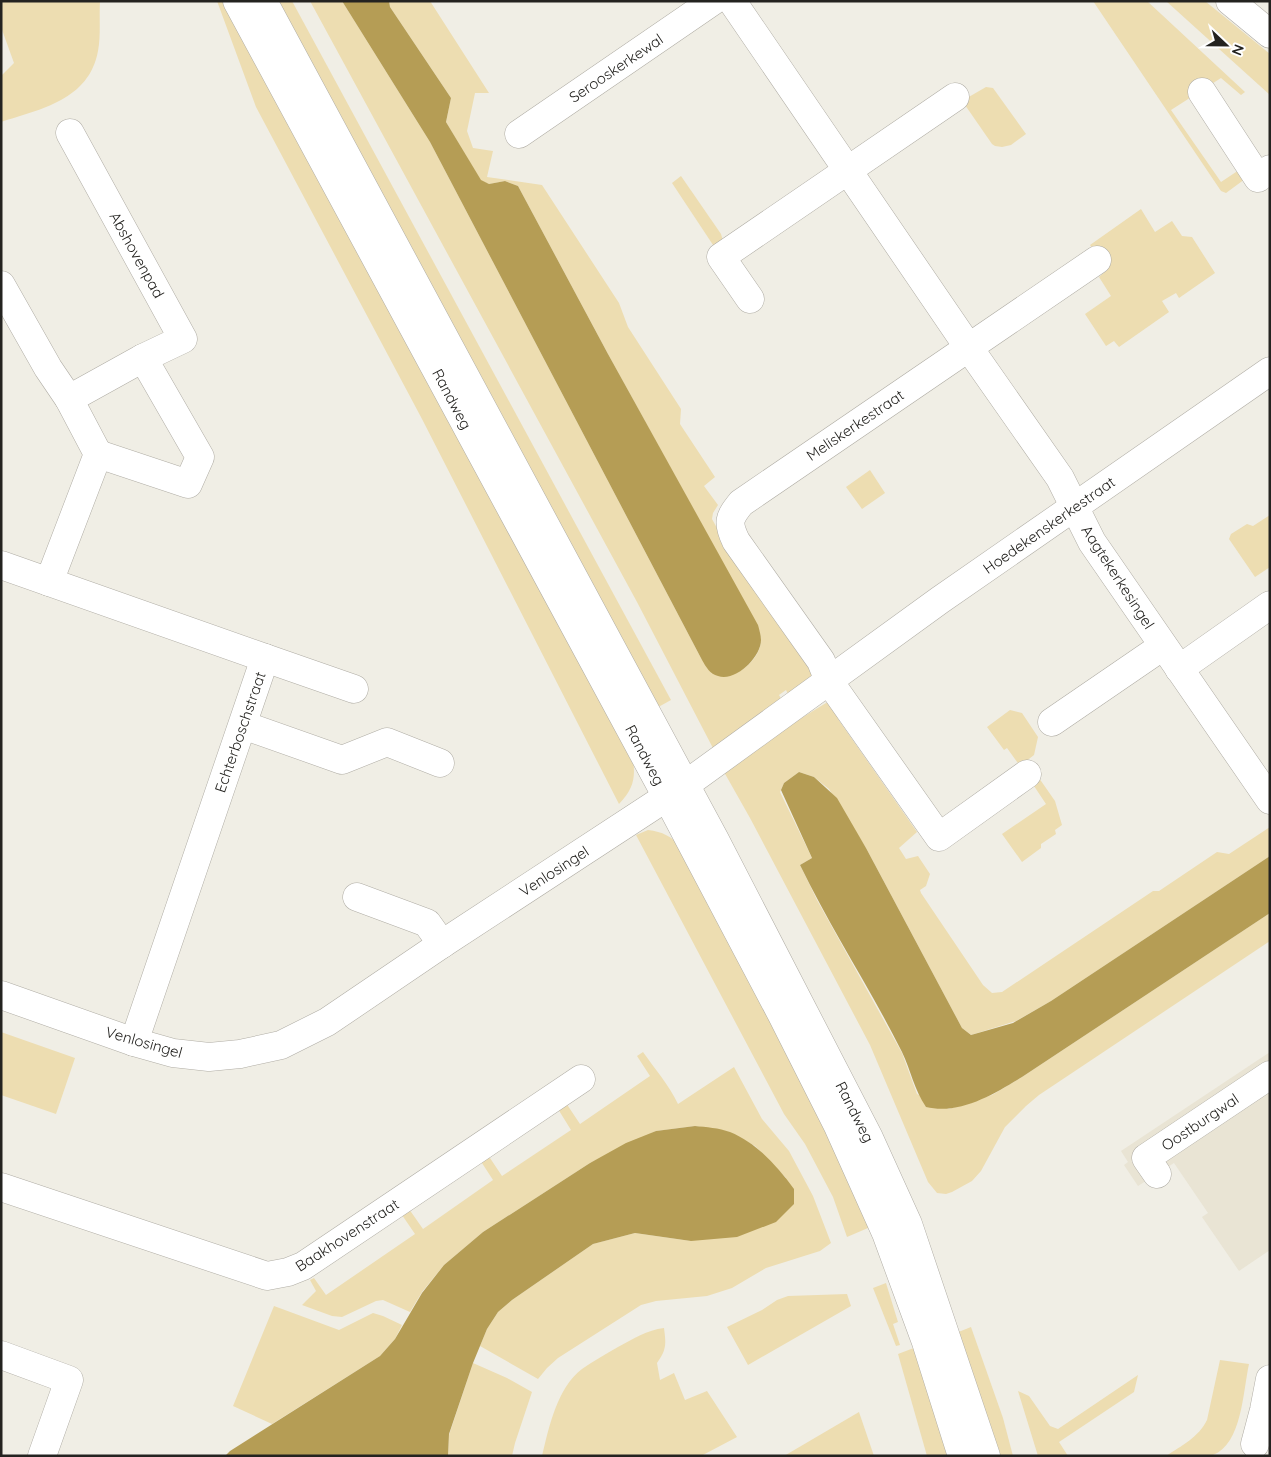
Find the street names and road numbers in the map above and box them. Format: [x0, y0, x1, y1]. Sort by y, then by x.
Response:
street label: Serooskerkewal [565, 30, 667, 106]
street label: Abshovenpad [106, 209, 168, 301]
street label: Randweg [428, 365, 476, 433]
street label: Meliskerkestraat [803, 385, 907, 465]
street label: Hoedekenskerkestraat [979, 472, 1119, 578]
street label: Aagtekerkesingel [1077, 522, 1159, 632]
street label: Echterboschstraat [210, 669, 270, 795]
street label: Randweg [621, 721, 669, 789]
street label: Venlosingel [516, 842, 592, 900]
street label: Venlosingel [103, 1022, 185, 1062]
street label: Randweg [832, 1078, 878, 1146]
street label: Oostburgwal [1158, 1089, 1242, 1155]
street label: Baakhovenstraat [292, 1194, 402, 1276]

